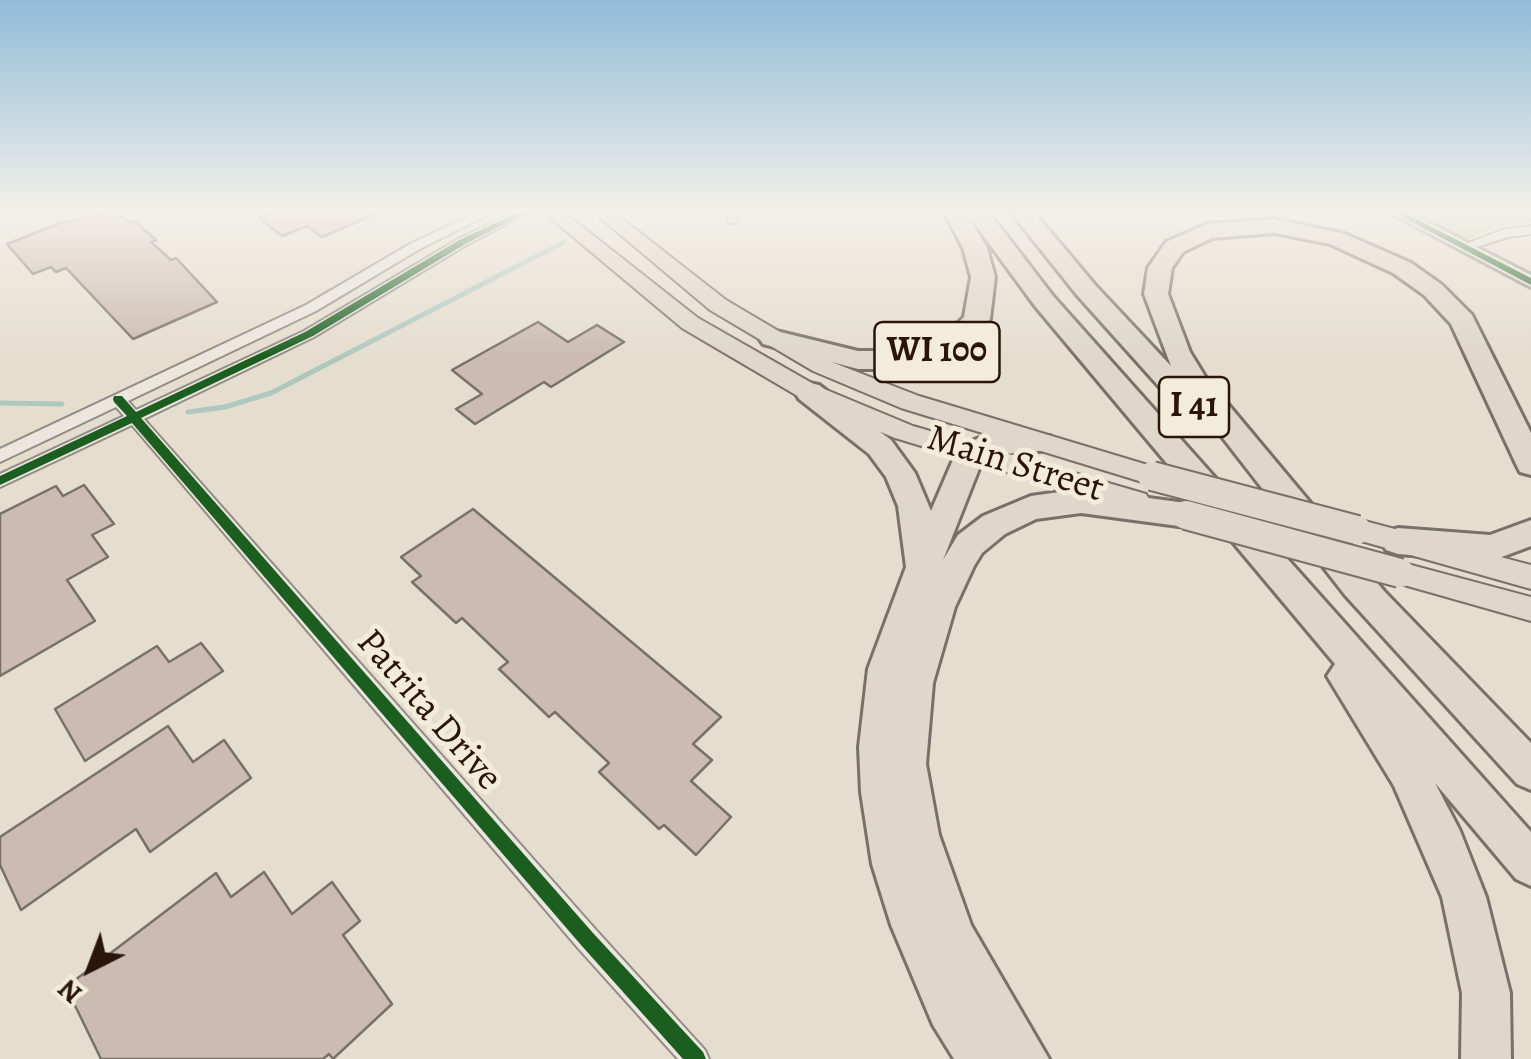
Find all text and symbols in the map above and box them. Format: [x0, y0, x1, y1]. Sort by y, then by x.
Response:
road number: WI 100 [874, 322, 1000, 382]
road number: I 41 [1159, 377, 1229, 437]
street label: Main Street [921, 417, 1109, 513]
street label: Patrita Drive [346, 621, 510, 801]
north arrow [40, 919, 140, 1019]
text: N [50, 970, 90, 1012]

